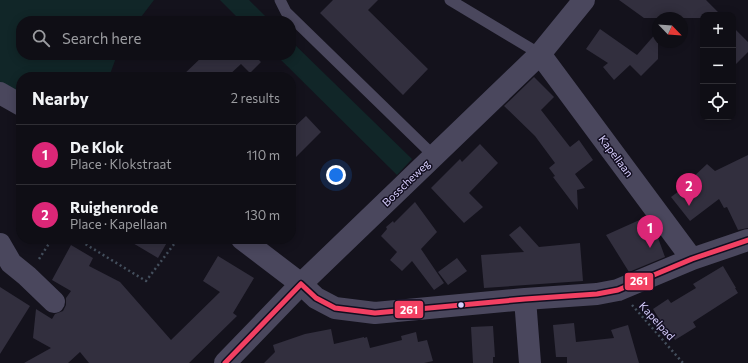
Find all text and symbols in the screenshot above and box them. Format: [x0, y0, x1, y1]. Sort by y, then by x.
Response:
north arrow [652, 12, 688, 48]
map controls [700, 12, 736, 120]
button: + [700, 12, 736, 48]
search box [16, 16, 296, 60]
icon: search [30, 27, 52, 49]
text: Search here [62, 29, 141, 47]
button: − [700, 48, 736, 84]
button: locate [700, 84, 736, 120]
text: Nearby [32, 88, 89, 109]
text: 2 results [231, 90, 280, 106]
street label: Kapellaan [597, 132, 636, 179]
text: De Klok [70, 138, 124, 156]
text: 1 [42, 147, 48, 163]
text: 110 m [247, 147, 280, 163]
text: Place · Klokstraat [70, 156, 172, 172]
street label: Bosscheweg [379, 157, 432, 209]
your location [326, 165, 346, 185]
pin: 2 [676, 173, 702, 206]
text: Ruighenrode [70, 198, 158, 216]
text: 2 [41, 207, 49, 223]
text: 130 m [245, 207, 280, 223]
pin: 1 [637, 215, 663, 248]
text: Place · Kapellaan [70, 216, 167, 232]
line badge: 261 [624, 272, 654, 291]
text: 261 [630, 274, 648, 287]
street label: Kapelpad [637, 299, 678, 342]
line badge: 261 [394, 300, 424, 319]
unlabelled marker [456, 300, 466, 310]
text: 261 [400, 303, 418, 316]

